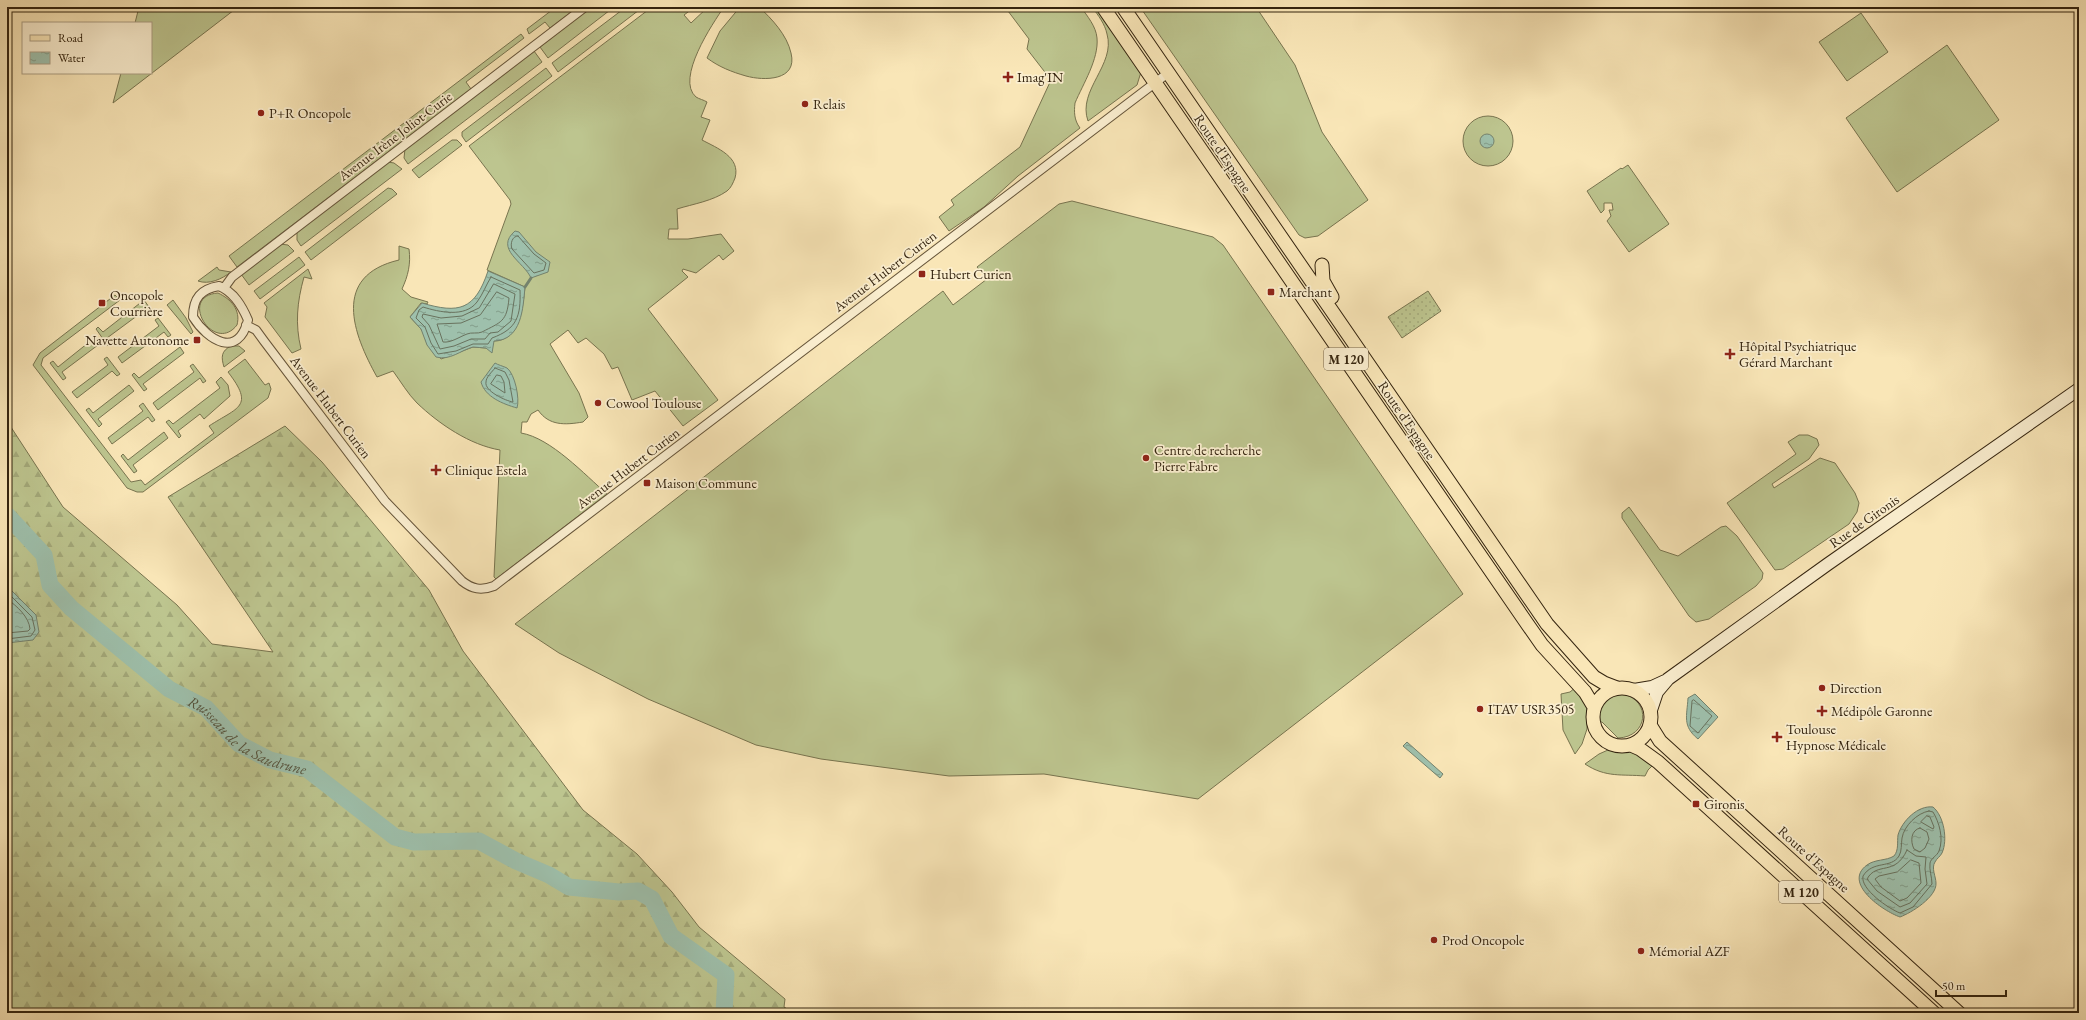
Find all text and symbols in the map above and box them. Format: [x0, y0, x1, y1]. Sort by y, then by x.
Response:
legend [22, 22, 152, 74]
text: Road [58, 30, 84, 46]
text: Water [58, 50, 85, 66]
place label: Imag'IN [1017, 68, 1063, 86]
marker: Imag'IN [1002, 71, 1014, 83]
street label: Avenue Irène Joliot-Curie [334, 87, 456, 185]
place label: Relais [813, 95, 846, 113]
marker: Relais [800, 99, 810, 109]
place label: P+R Oncopole [269, 104, 352, 122]
marker: P+R Oncopole [256, 108, 266, 118]
street label: Route d'Espagne [1190, 110, 1256, 196]
street label: Avenue Hubert Curien [829, 226, 941, 316]
place label: Hubert Curien [930, 265, 1012, 283]
marker: Hubert Curien [917, 269, 927, 279]
place label: Marchant [1279, 283, 1332, 301]
place label: Oncopole Courrière [110, 286, 164, 320]
marker: Marchant [1266, 287, 1276, 297]
marker: Oncopole Courrière [97, 298, 107, 308]
place label: Navette Autonome [85, 331, 190, 349]
marker: Navette Autonome [192, 335, 202, 345]
place label: Hôpital Psychiatrique Gérard Marchant [1739, 337, 1857, 371]
road number: M 120 [1324, 348, 1368, 370]
marker: Hôpital Psychiatrique Gérard Marchant [1724, 348, 1736, 360]
street label: Avenue Hubert Curien [286, 351, 376, 463]
street label: Route d'Espagne [1374, 377, 1440, 463]
place label: Cowool Toulouse [606, 394, 702, 412]
marker: Cowool Toulouse [593, 398, 603, 408]
street label: Avenue Hubert Curien [572, 423, 684, 513]
place label: Centre de recherche Pierre Fabre [1154, 441, 1261, 475]
marker: Centre de recherche Pierre Fabre [1141, 453, 1151, 463]
place label: Clinique Estela [445, 461, 527, 479]
marker: Clinique Estela [430, 464, 442, 476]
place label: Maison Commune [655, 474, 757, 492]
marker: Maison Commune [642, 478, 652, 488]
street label: Rue de Gironis [1825, 490, 1903, 552]
place label: Direction [1830, 679, 1882, 697]
marker: Direction [1817, 683, 1827, 693]
water label: Ruisseau de la Saudrune [185, 691, 309, 778]
place label: ITAV USR3505 [1488, 700, 1575, 718]
place label: Médipôle Garonne [1831, 702, 1933, 720]
marker: ITAV USR3505 [1475, 704, 1485, 714]
marker: Médipôle Garonne [1816, 705, 1828, 717]
place label: Toulouse Hypnose Médicale [1786, 720, 1886, 754]
marker: Toulouse Hypnose Médicale [1771, 731, 1783, 743]
place label: Gironis [1704, 795, 1745, 813]
marker: Gironis [1691, 799, 1701, 809]
street label: Route d'Espagne [1774, 822, 1854, 896]
road number: M 120 [1779, 881, 1823, 903]
place label: Prod Oncopole [1442, 931, 1525, 949]
marker: Prod Oncopole [1429, 935, 1439, 945]
place label: Mémorial AZF [1649, 942, 1730, 960]
marker: Mémorial AZF [1636, 946, 1646, 956]
scale bar [1936, 972, 2006, 998]
text: 50 m [1942, 978, 1966, 994]

